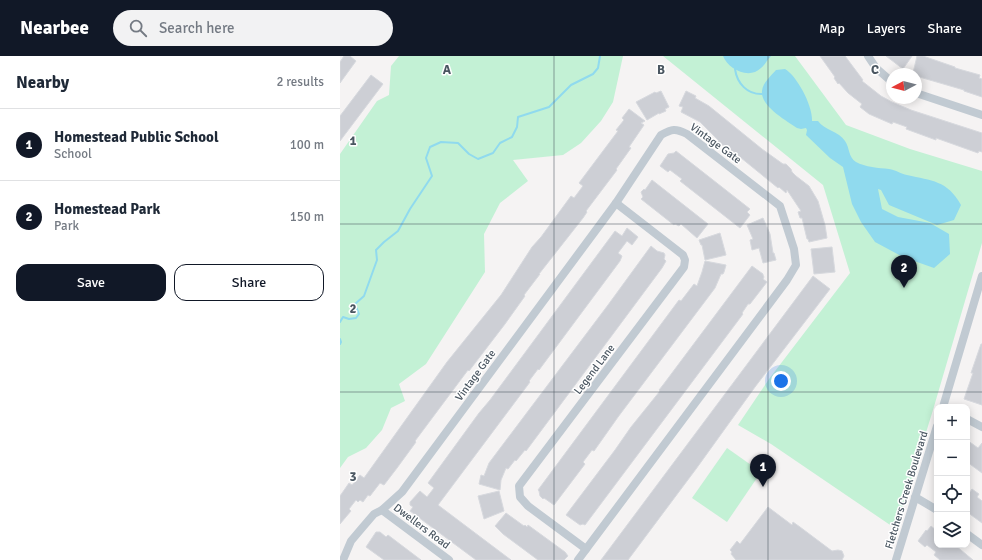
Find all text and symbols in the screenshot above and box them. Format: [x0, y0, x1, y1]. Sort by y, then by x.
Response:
search box [113, 10, 393, 46]
text: Nearbee [20, 16, 89, 40]
icon: search [127, 17, 149, 39]
text: Search here [159, 19, 235, 37]
text: Map [819, 20, 845, 37]
text: Layers [867, 20, 906, 37]
text: Share [928, 20, 962, 37]
text: A [443, 62, 452, 78]
text: B [657, 62, 665, 78]
text: C [871, 62, 879, 78]
north arrow [886, 68, 922, 104]
text: Nearby [16, 72, 69, 93]
text: 2 results [276, 74, 324, 90]
street label: Vintage Gate [688, 120, 744, 166]
text: Homestead Public School [54, 128, 219, 146]
text: 1 [349, 133, 357, 149]
text: 1 [25, 137, 33, 153]
text: 100 m [290, 137, 324, 153]
text: School [54, 146, 92, 162]
text: Homestead Park [54, 200, 160, 218]
text: 2 [25, 209, 33, 225]
text: 150 m [290, 209, 324, 225]
text: Park [54, 218, 79, 234]
pin: 2 [891, 255, 917, 288]
button: Save [16, 264, 166, 301]
button: Share [174, 264, 324, 301]
text: 2 [349, 301, 357, 317]
street label: Legend Lane [571, 342, 617, 397]
street label: Vintage Gate [452, 347, 498, 403]
your location [771, 371, 791, 391]
map controls [934, 404, 970, 548]
button: + [934, 404, 970, 440]
street label: Fletchers Creek Boulevard [882, 429, 931, 551]
button: − [934, 440, 970, 476]
pin: 1 [750, 454, 776, 487]
text: 3 [349, 469, 357, 485]
button: locate [934, 476, 970, 512]
street label: Dwellers Road [391, 501, 452, 552]
button: layers [934, 512, 970, 548]

